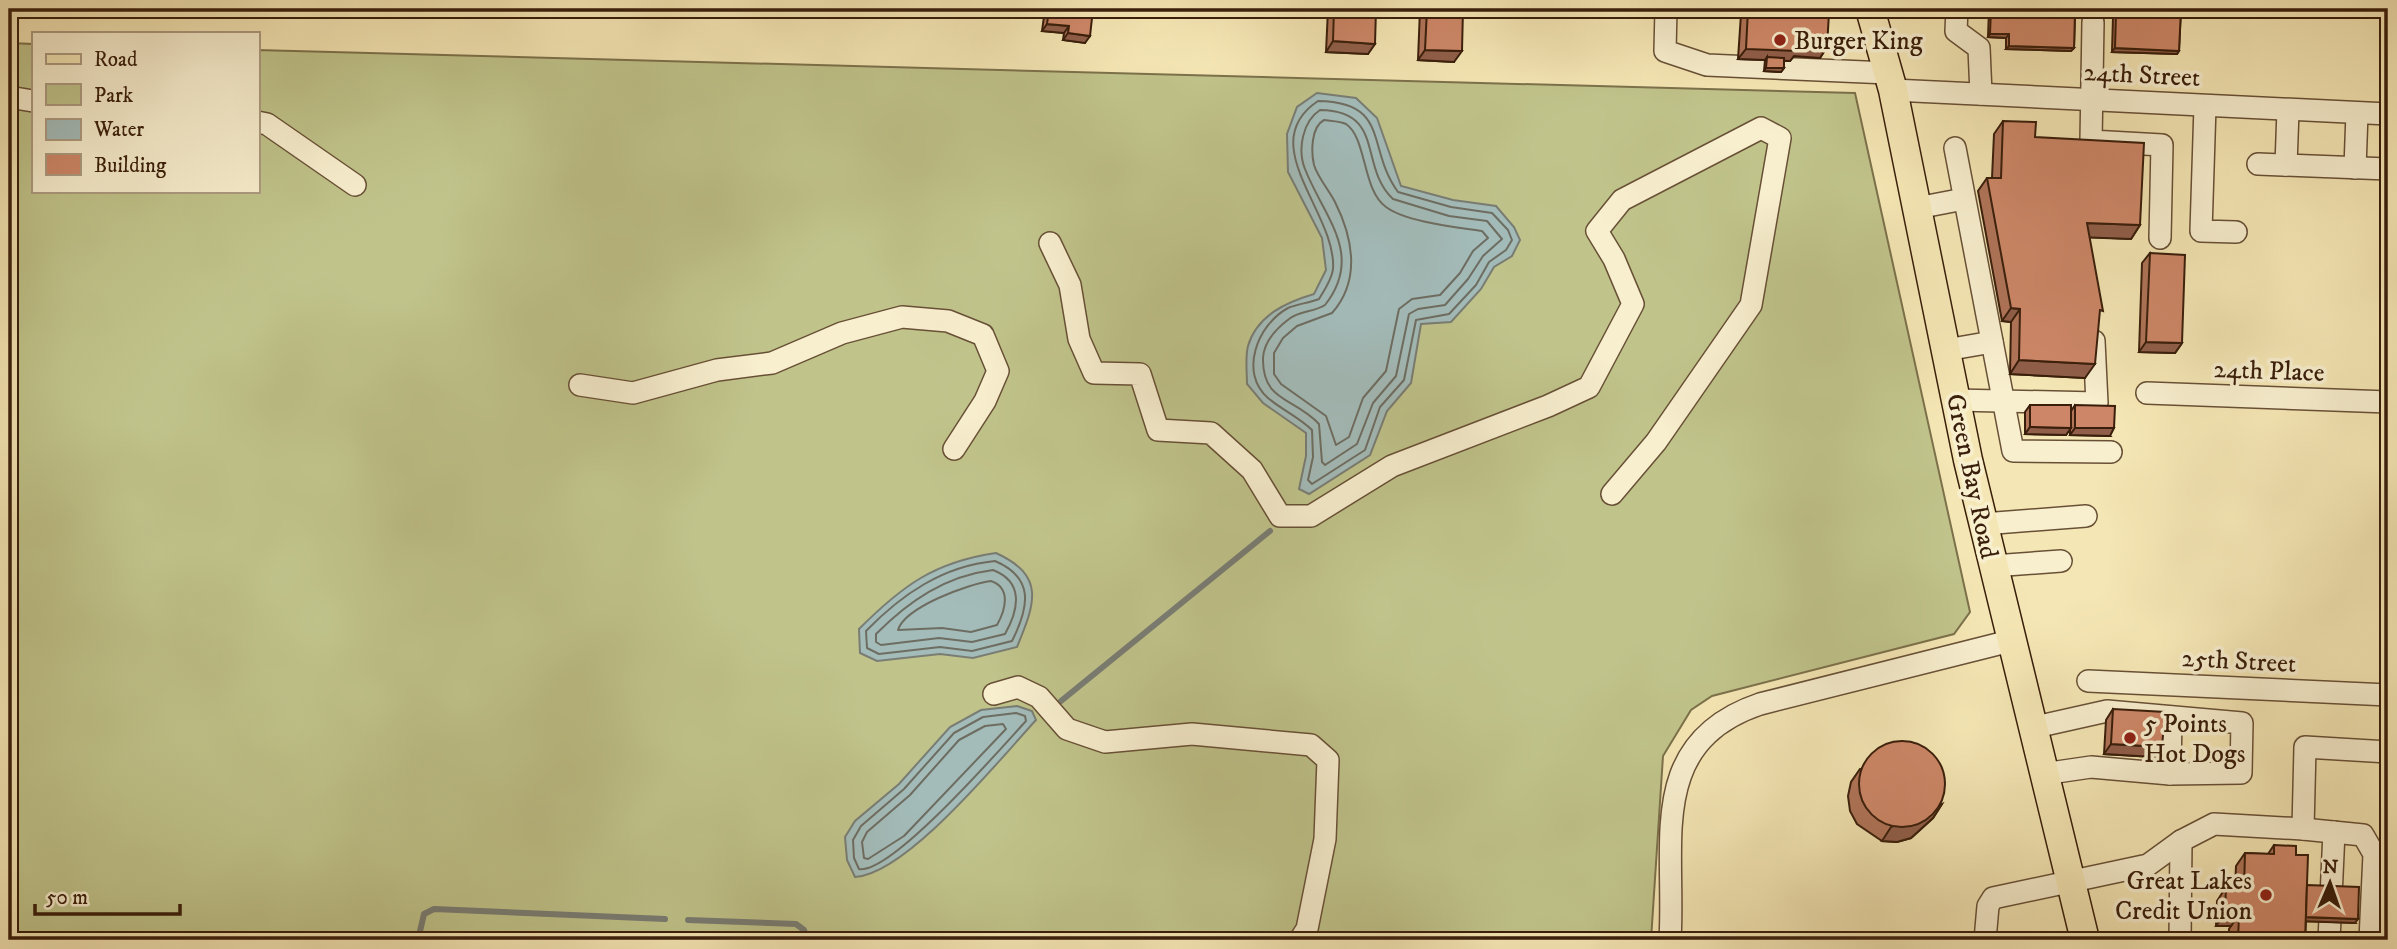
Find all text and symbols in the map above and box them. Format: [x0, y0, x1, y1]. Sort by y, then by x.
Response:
place label: Burger King [1794, 25, 1923, 58]
legend [32, 32, 259, 192]
marker: Burger King [1772, 32, 1788, 48]
text: Road [94, 47, 138, 73]
street label: 24th Street [2083, 56, 2201, 95]
text: Park [94, 83, 134, 109]
text: Water [93, 117, 144, 143]
text: Building [94, 153, 167, 179]
street label: 24th Place [2213, 353, 2325, 390]
street label: Green Bay Road [1938, 391, 2005, 562]
street label: 25th Street [2181, 642, 2297, 681]
place label: 5 Points Hot Dogs [2144, 708, 2245, 771]
marker: 5 Points Hot Dogs [2122, 730, 2138, 746]
north arrow [2296, 848, 2366, 918]
text: N [2322, 856, 2339, 879]
place label: Great Lakes Credit Union [2115, 865, 2252, 928]
scale bar [35, 872, 180, 916]
text: 50 m [46, 885, 88, 911]
marker: Great Lakes Credit Union [2258, 887, 2274, 903]

